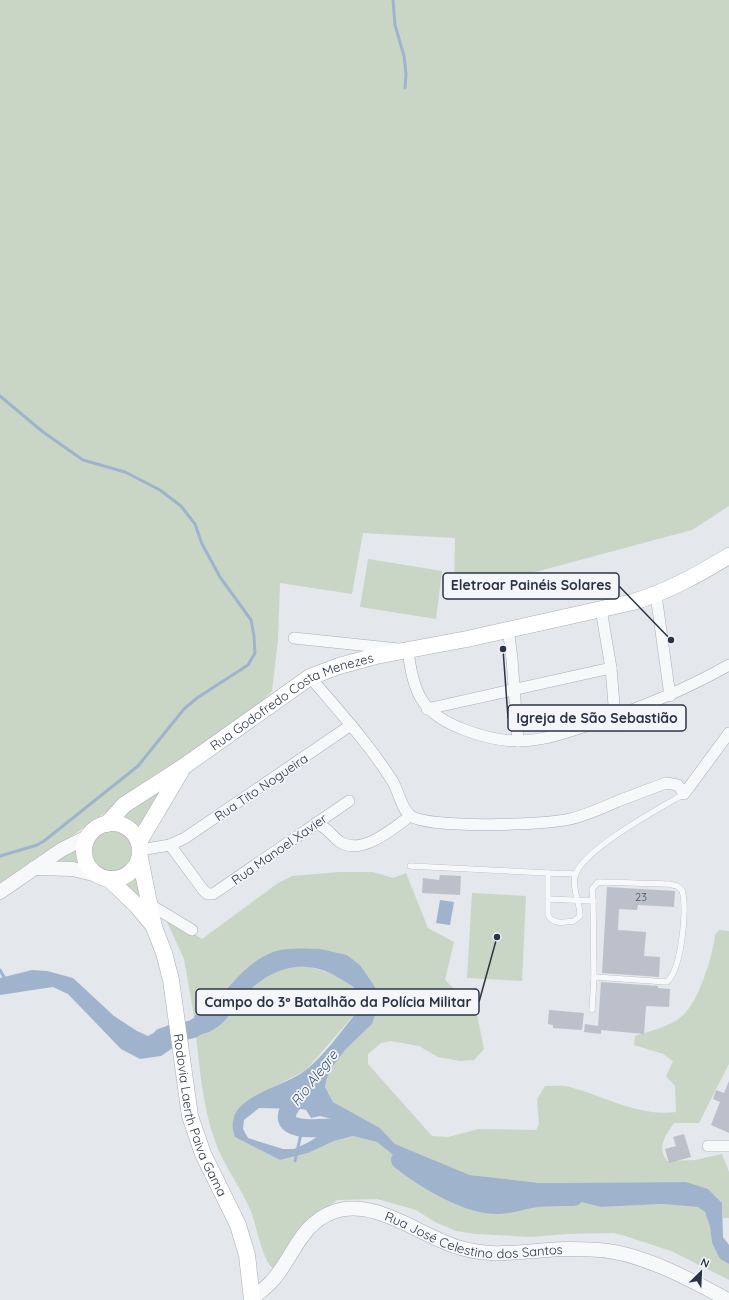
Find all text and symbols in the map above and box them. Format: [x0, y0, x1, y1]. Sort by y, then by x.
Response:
callout: Eletroar Painéis Solares [443, 573, 619, 599]
text: Eletroar Painéis Solares [451, 576, 611, 594]
street label: Rua Godofredo Costa Menezes [207, 649, 375, 753]
callout: Igreja de São Sebastião [508, 705, 686, 731]
text: Igreja de São Sebastião [516, 709, 678, 727]
street label: Rua Tito Nogueira [211, 750, 311, 824]
street label: Rua Manoel Xavier [228, 810, 330, 888]
house number: 23 [635, 890, 647, 904]
callout: Campo do 3º Batalhão da Polícia Militar [196, 989, 479, 1015]
text: Campo do 3º Batalhão da Polícia Militar [205, 993, 472, 1011]
street label: Rodovia Laerth Paiva Gama [171, 1032, 231, 1199]
water label: Rio Alegre [286, 1045, 342, 1110]
street label: Rua José Celestino dos Santos [383, 1208, 563, 1261]
north arrow [681, 1252, 721, 1292]
text: N [699, 1255, 712, 1271]

